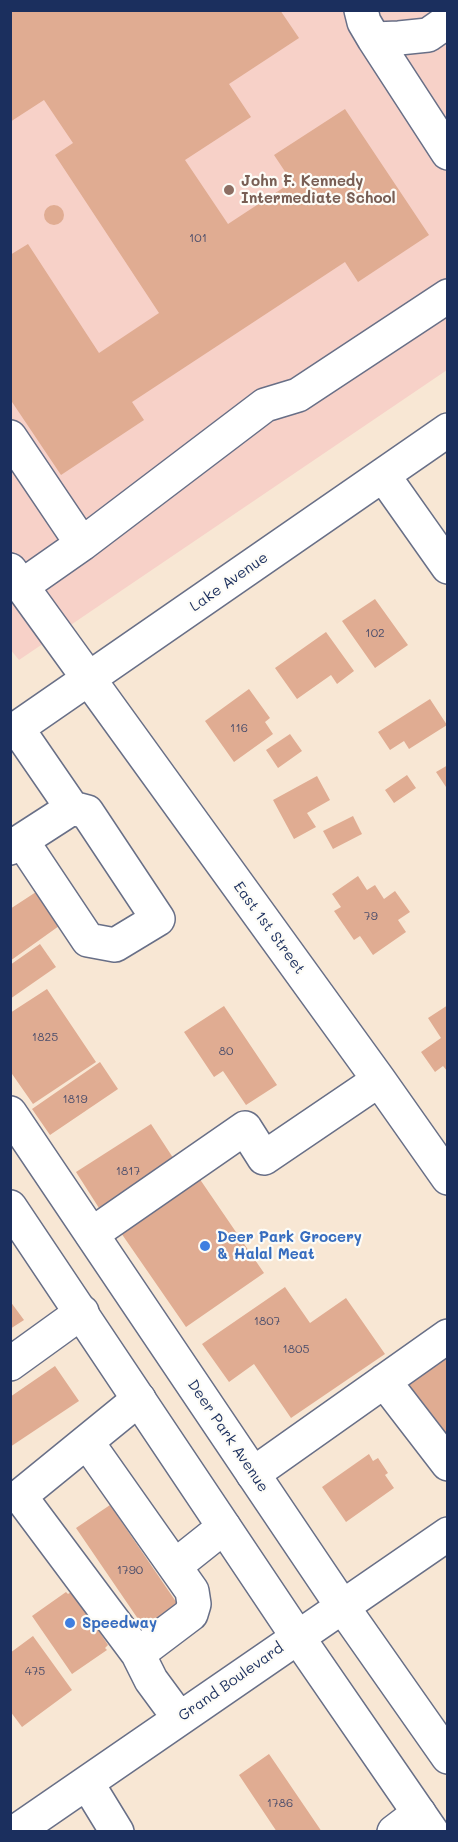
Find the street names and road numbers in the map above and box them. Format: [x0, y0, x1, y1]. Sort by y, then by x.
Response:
street label: Lake Avenue [186, 548, 272, 616]
street label: East 1st Street [229, 878, 309, 978]
street label: Deer Park Avenue [184, 1376, 272, 1496]
street label: Grand Boulevard [175, 1639, 287, 1725]

